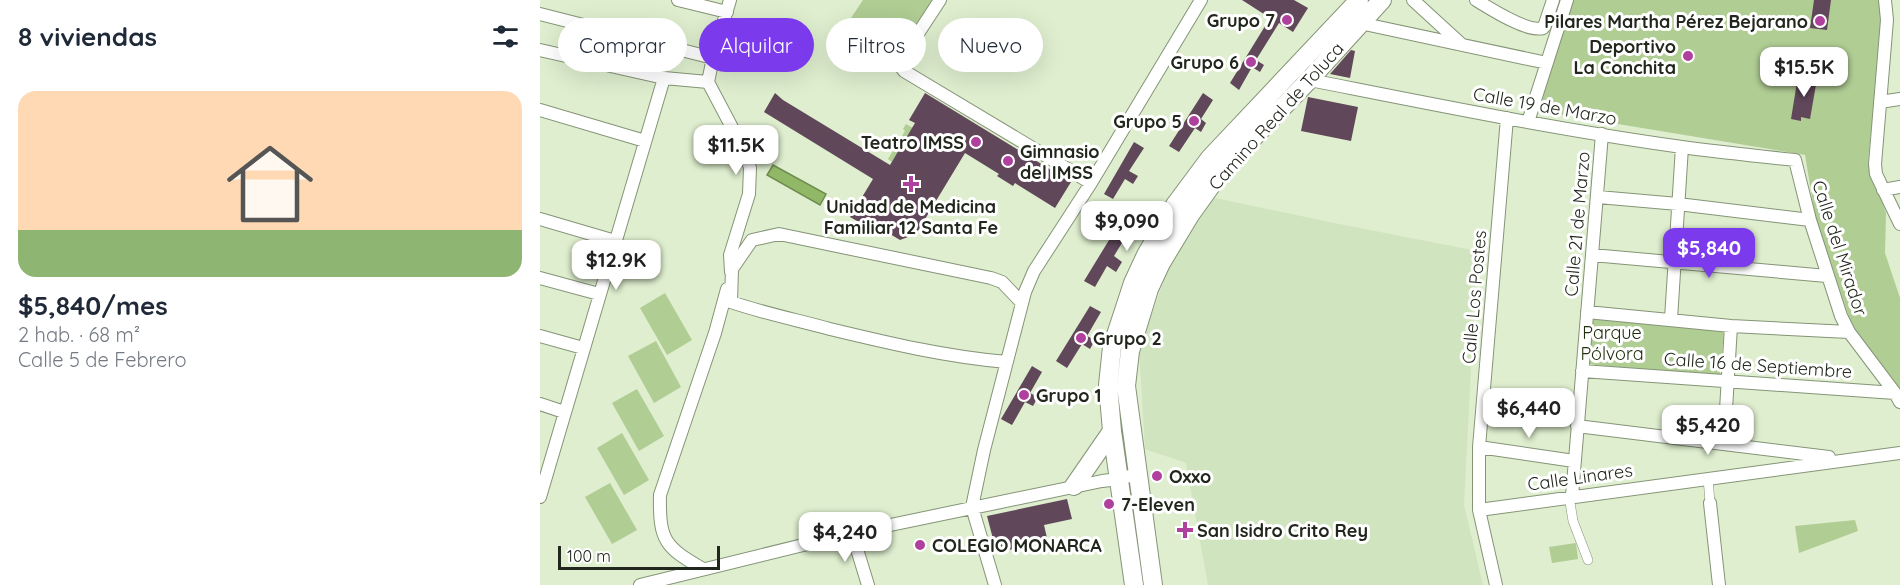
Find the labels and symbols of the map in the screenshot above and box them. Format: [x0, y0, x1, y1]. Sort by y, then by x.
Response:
place label: Grupo 7 [1207, 9, 1275, 32]
place label: Pilares Martha Pérez Bejarano [1544, 10, 1808, 33]
marker: Grupo 7 [1280, 13, 1294, 27]
marker: Pilares Martha Pérez Bejarano [1813, 14, 1827, 28]
place label: Deportivo La Conchita [1573, 35, 1676, 79]
street label: Camino Real de Toluca [1203, 37, 1349, 195]
pin: $15.5K [1755, 47, 1853, 98]
marker: Deportivo La Conchita [1681, 49, 1695, 63]
place label: Grupo 6 [1171, 51, 1239, 74]
marker: Grupo 6 [1244, 55, 1258, 69]
street label: Calle 19 de Marzo [1471, 82, 1619, 130]
place label: Grupo 5 [1113, 110, 1182, 133]
marker: Grupo 5 [1187, 114, 1201, 128]
pin: $11.5K [687, 125, 785, 176]
place label: Teatro IMSS [861, 131, 964, 154]
marker: Teatro IMSS [969, 135, 983, 149]
place label: Gimnasio del IMSS [1020, 140, 1100, 184]
street label: Calle 21 de Marzo [1559, 151, 1595, 297]
marker: Gimnasio del IMSS [1001, 154, 1015, 168]
marker: Unidad de Medicina Familiar 12 Santa Fe [902, 175, 920, 193]
street label: Calle del Mirador [1807, 177, 1873, 319]
place label: Unidad de Medicina Familiar 12 Santa Fe [824, 195, 998, 239]
pin: $9,090 [1078, 201, 1176, 252]
pin: $5,840 [1660, 228, 1758, 279]
street label: Calle Los Postes [1457, 229, 1491, 365]
pin: $12.9K [567, 240, 665, 291]
park label: Parque Pólvora [1580, 321, 1644, 365]
place label: Grupo 2 [1093, 327, 1162, 350]
marker: Grupo 2 [1074, 331, 1088, 345]
street label: Calle 16 de Septiembre [1663, 347, 1853, 383]
place label: Grupo 1 [1036, 384, 1101, 407]
marker: Grupo 1 [1017, 388, 1031, 402]
pin: $6,440 [1480, 388, 1578, 439]
pin: $5,420 [1659, 405, 1757, 456]
street label: Calle Linares [1526, 458, 1634, 496]
place label: Oxxo [1169, 465, 1211, 488]
marker: Oxxo [1150, 469, 1164, 483]
place label: 7-Eleven [1121, 493, 1195, 516]
marker: 7-Eleven [1102, 497, 1116, 511]
pin: $4,240 [796, 512, 894, 563]
place label: San Isidro Crito Rey [1197, 519, 1368, 542]
marker: San Isidro Crito Rey [1178, 523, 1192, 537]
place label: COLEGIO MONARCA [932, 534, 1102, 557]
marker: COLEGIO MONARCA [913, 538, 927, 552]
scale bar [558, 543, 720, 570]

